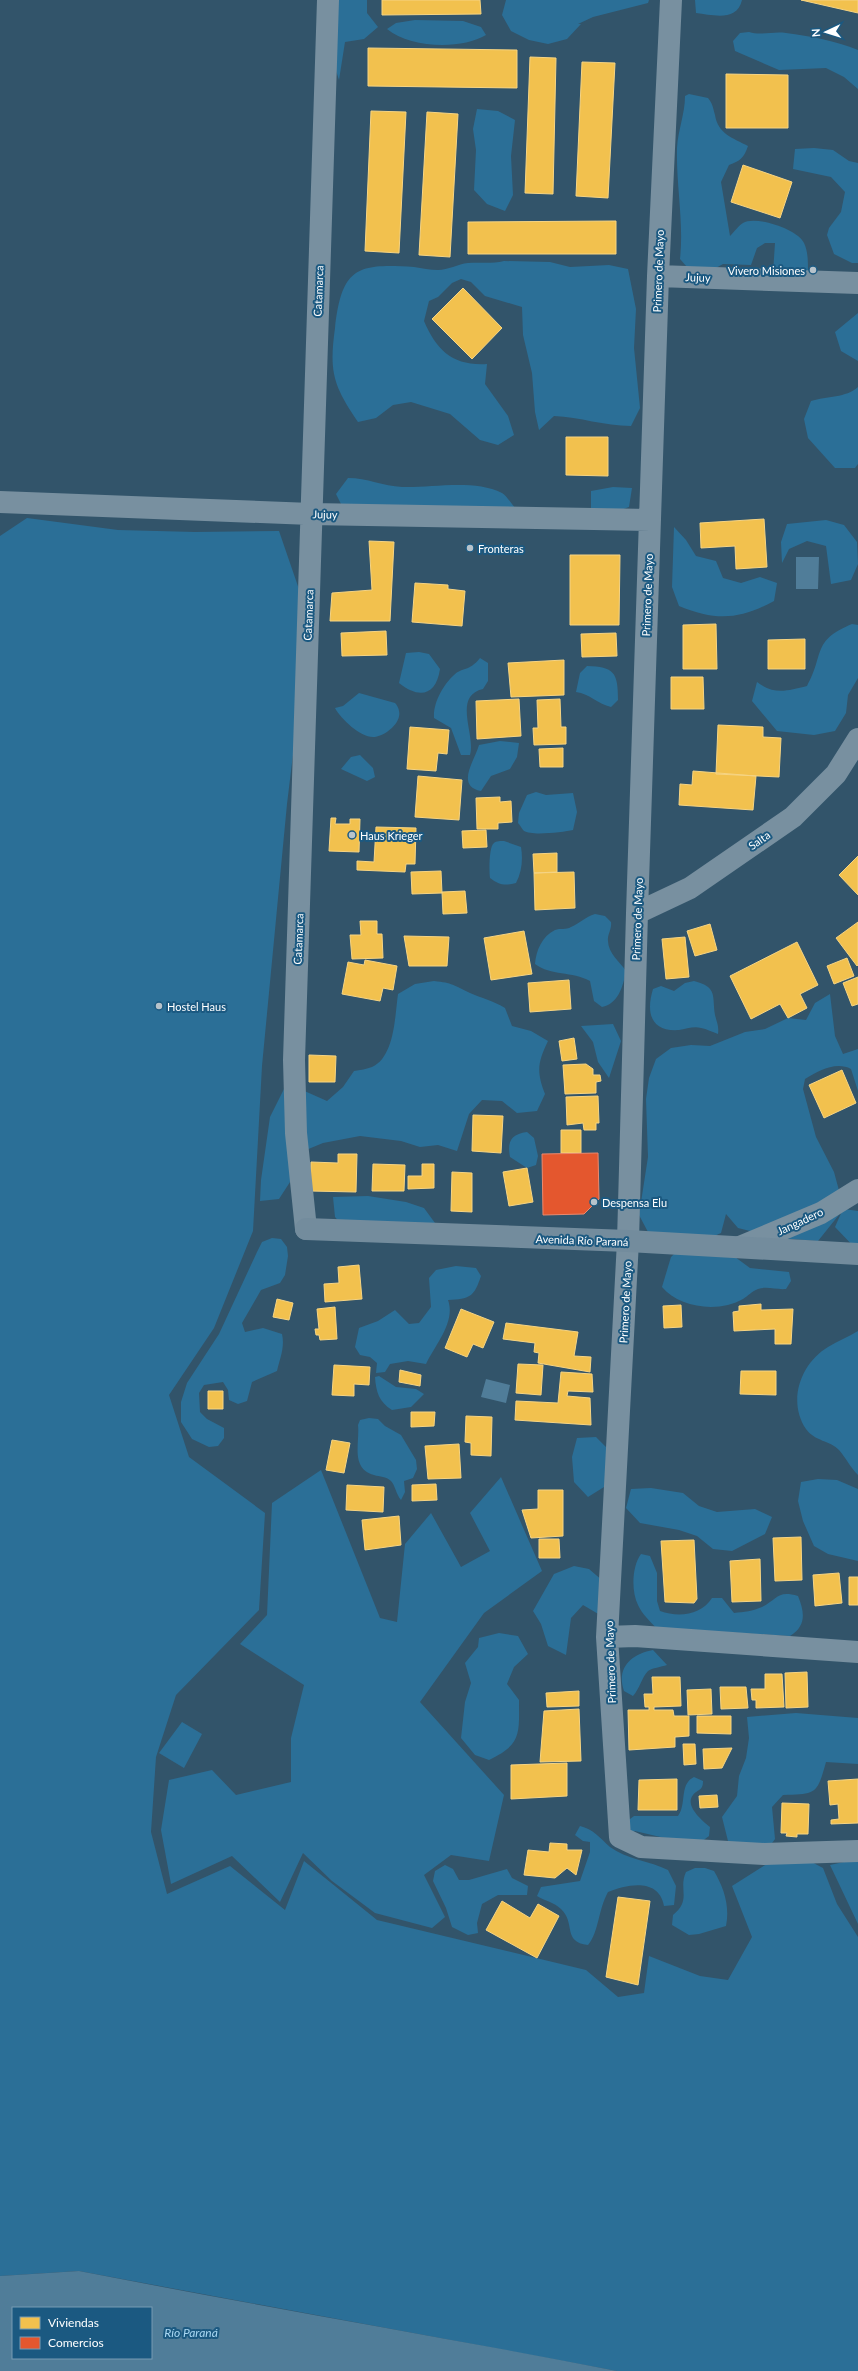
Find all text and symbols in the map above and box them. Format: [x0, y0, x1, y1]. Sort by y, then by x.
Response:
north arrow [806, 12, 846, 52]
text: N [809, 28, 822, 37]
street label: Primero de Mayo [650, 229, 666, 313]
place label: Vivero Misiones [728, 264, 805, 277]
street label: Catamarca [311, 265, 325, 317]
marker: Vivero Misiones [808, 265, 818, 275]
street label: Jujuy [685, 270, 711, 284]
street label: Jujuy [312, 507, 338, 521]
place label: Fronteras [478, 542, 524, 555]
marker: Fronteras [465, 543, 475, 553]
street label: Primero de Mayo [639, 553, 655, 637]
street label: Catamarca [301, 589, 315, 641]
street label: Salta [746, 828, 772, 852]
place label: Haus Krieger [360, 829, 423, 842]
marker: Haus Krieger [347, 830, 357, 840]
street label: Primero de Mayo [629, 877, 645, 961]
street label: Catamarca [291, 913, 305, 965]
place label: Hostel Haus [167, 1000, 226, 1013]
marker: Hostel Haus [154, 1001, 164, 1011]
place label: Despensa Elu [602, 1196, 667, 1209]
marker: Despensa Elu [589, 1197, 599, 1207]
street label: Jangadero [775, 1205, 825, 1237]
street label: Avenida Río Paraná [535, 1232, 629, 1248]
street label: Primero de Mayo [616, 1260, 634, 1344]
street label: Primero de Mayo [602, 1620, 618, 1704]
legend [12, 2307, 152, 2359]
text: Viviendas [48, 2315, 99, 2330]
water label: Río Paraná [164, 2325, 219, 2340]
text: Comercios [48, 2335, 104, 2350]

